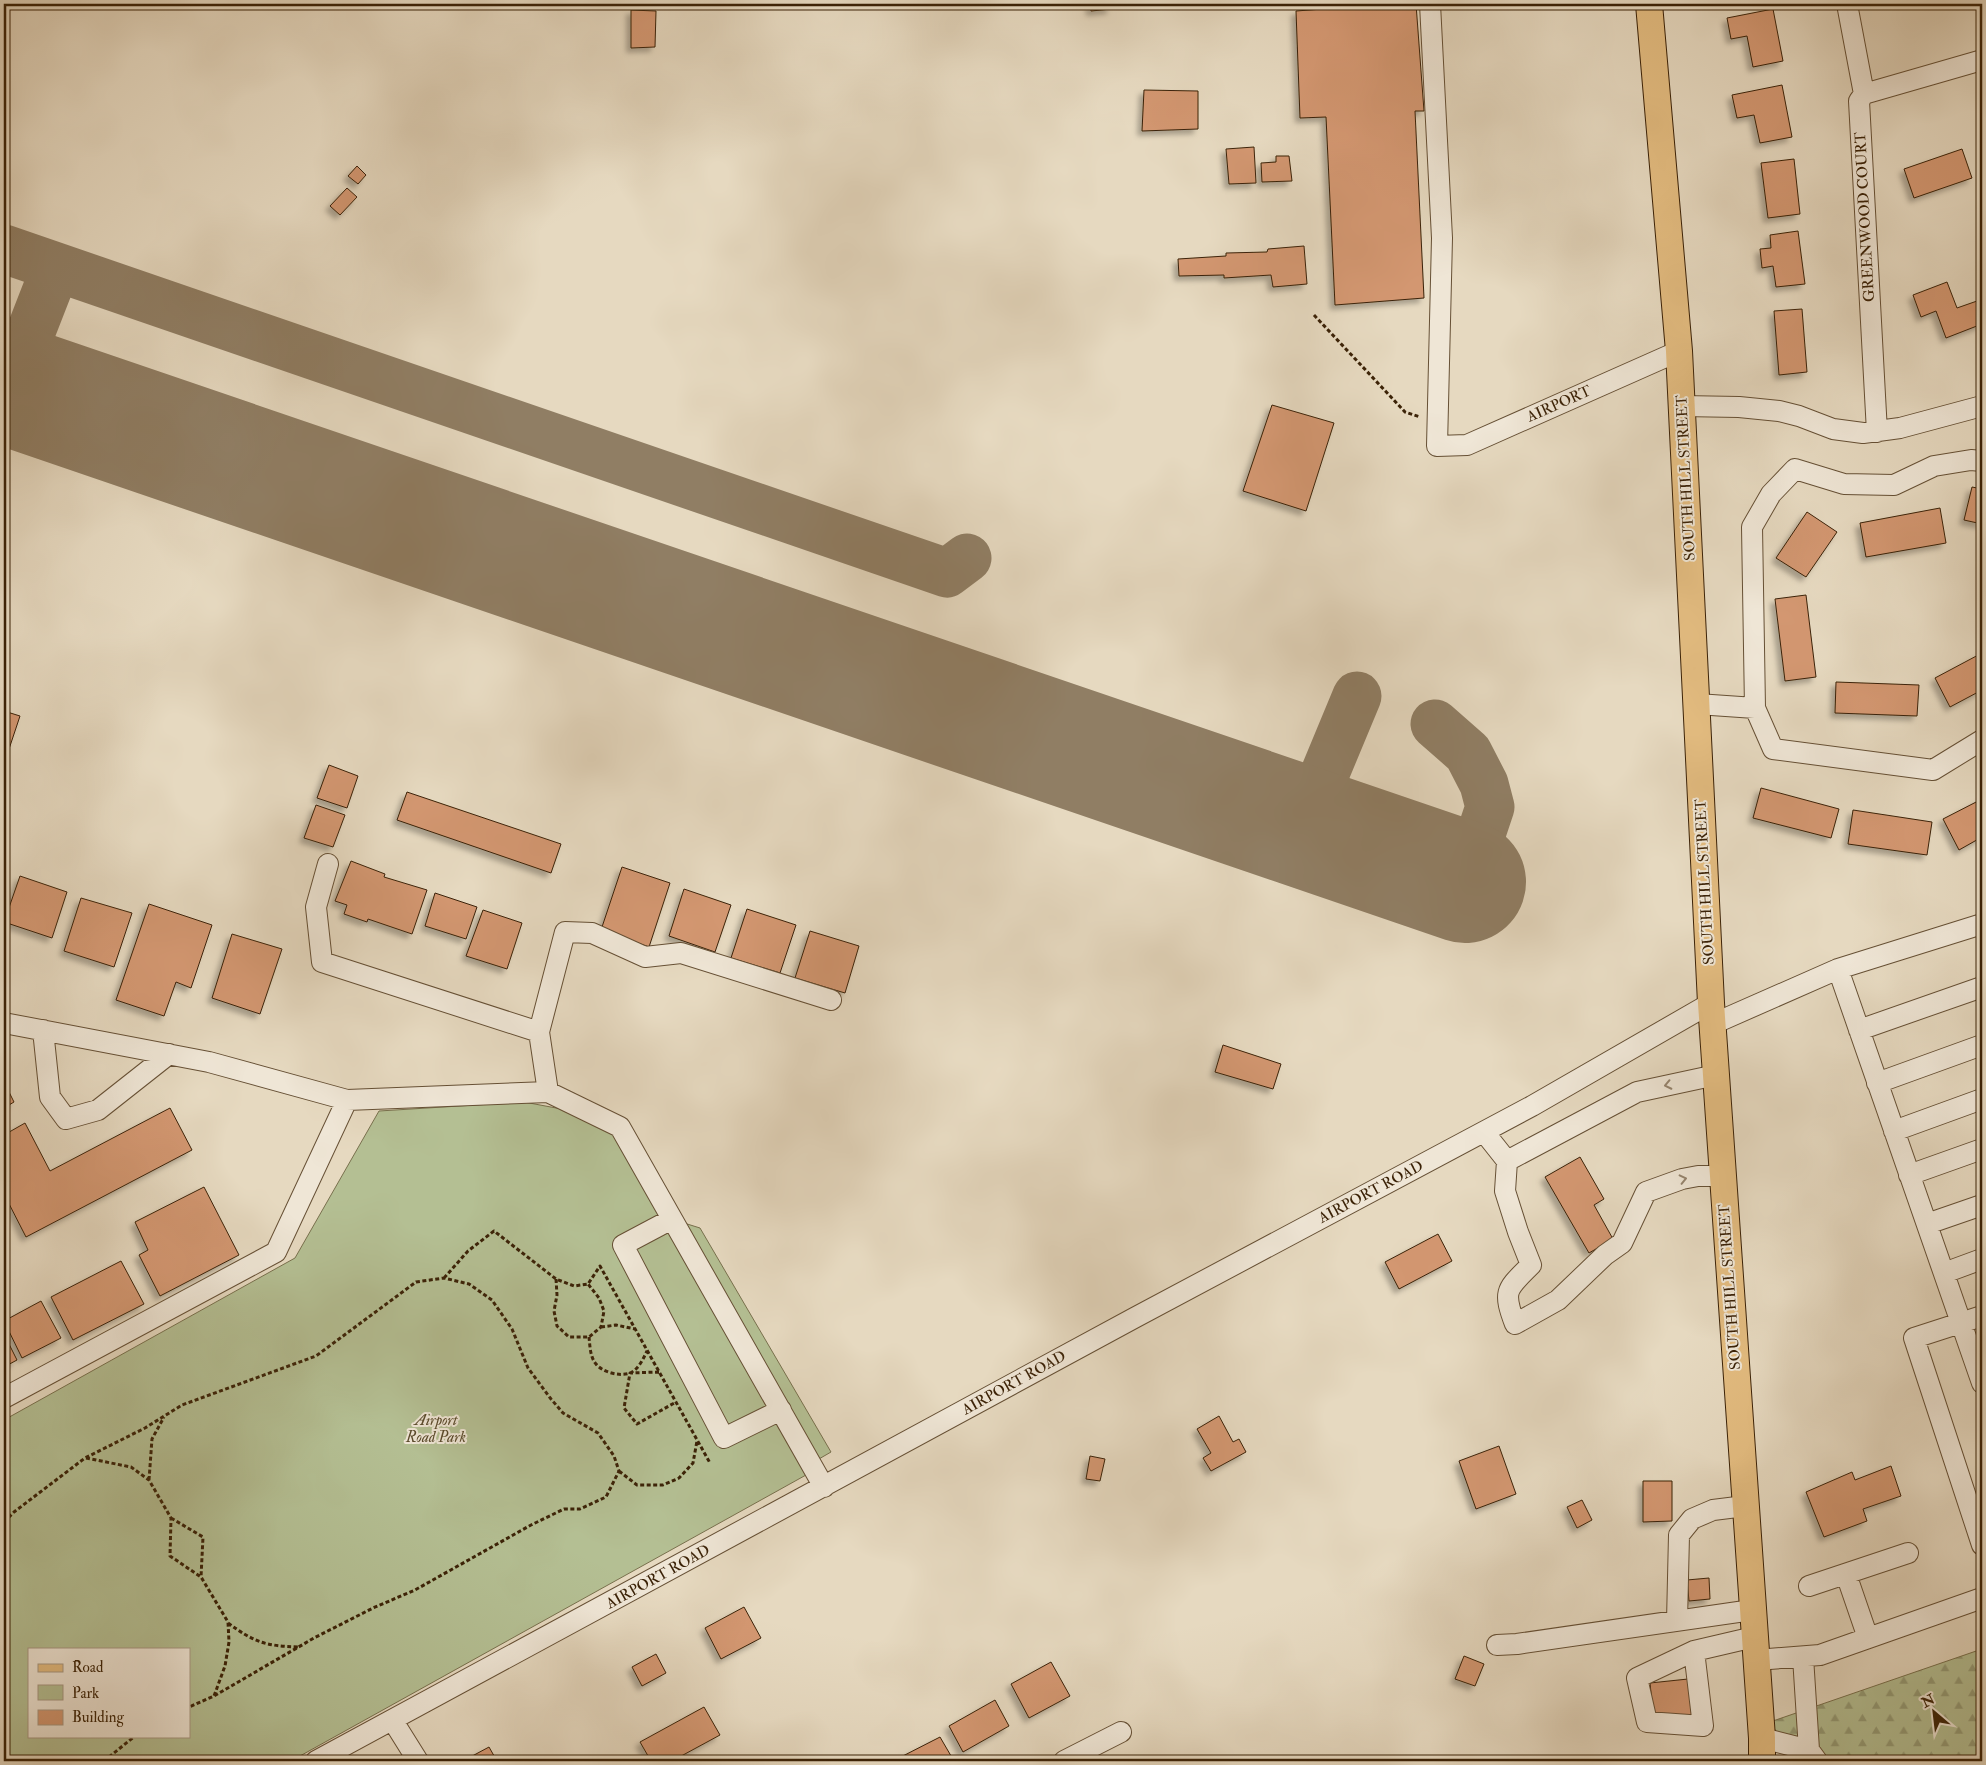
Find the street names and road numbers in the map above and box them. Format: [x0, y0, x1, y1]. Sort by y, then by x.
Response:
street label: GREENWOOD COURT [1851, 132, 1879, 302]
street label: AIRPORT [1523, 381, 1594, 427]
street label: SOUTH HILL STREET [1672, 395, 1700, 561]
street label: SOUTH HILL STREET [1691, 799, 1719, 965]
street label: AIRPORT ROAD [1314, 1156, 1427, 1228]
street label: SOUTH HILL STREET [1715, 1204, 1745, 1370]
street label: AIRPORT ROAD [958, 1347, 1069, 1420]
street label: AIRPORT ROAD [602, 1541, 713, 1614]

